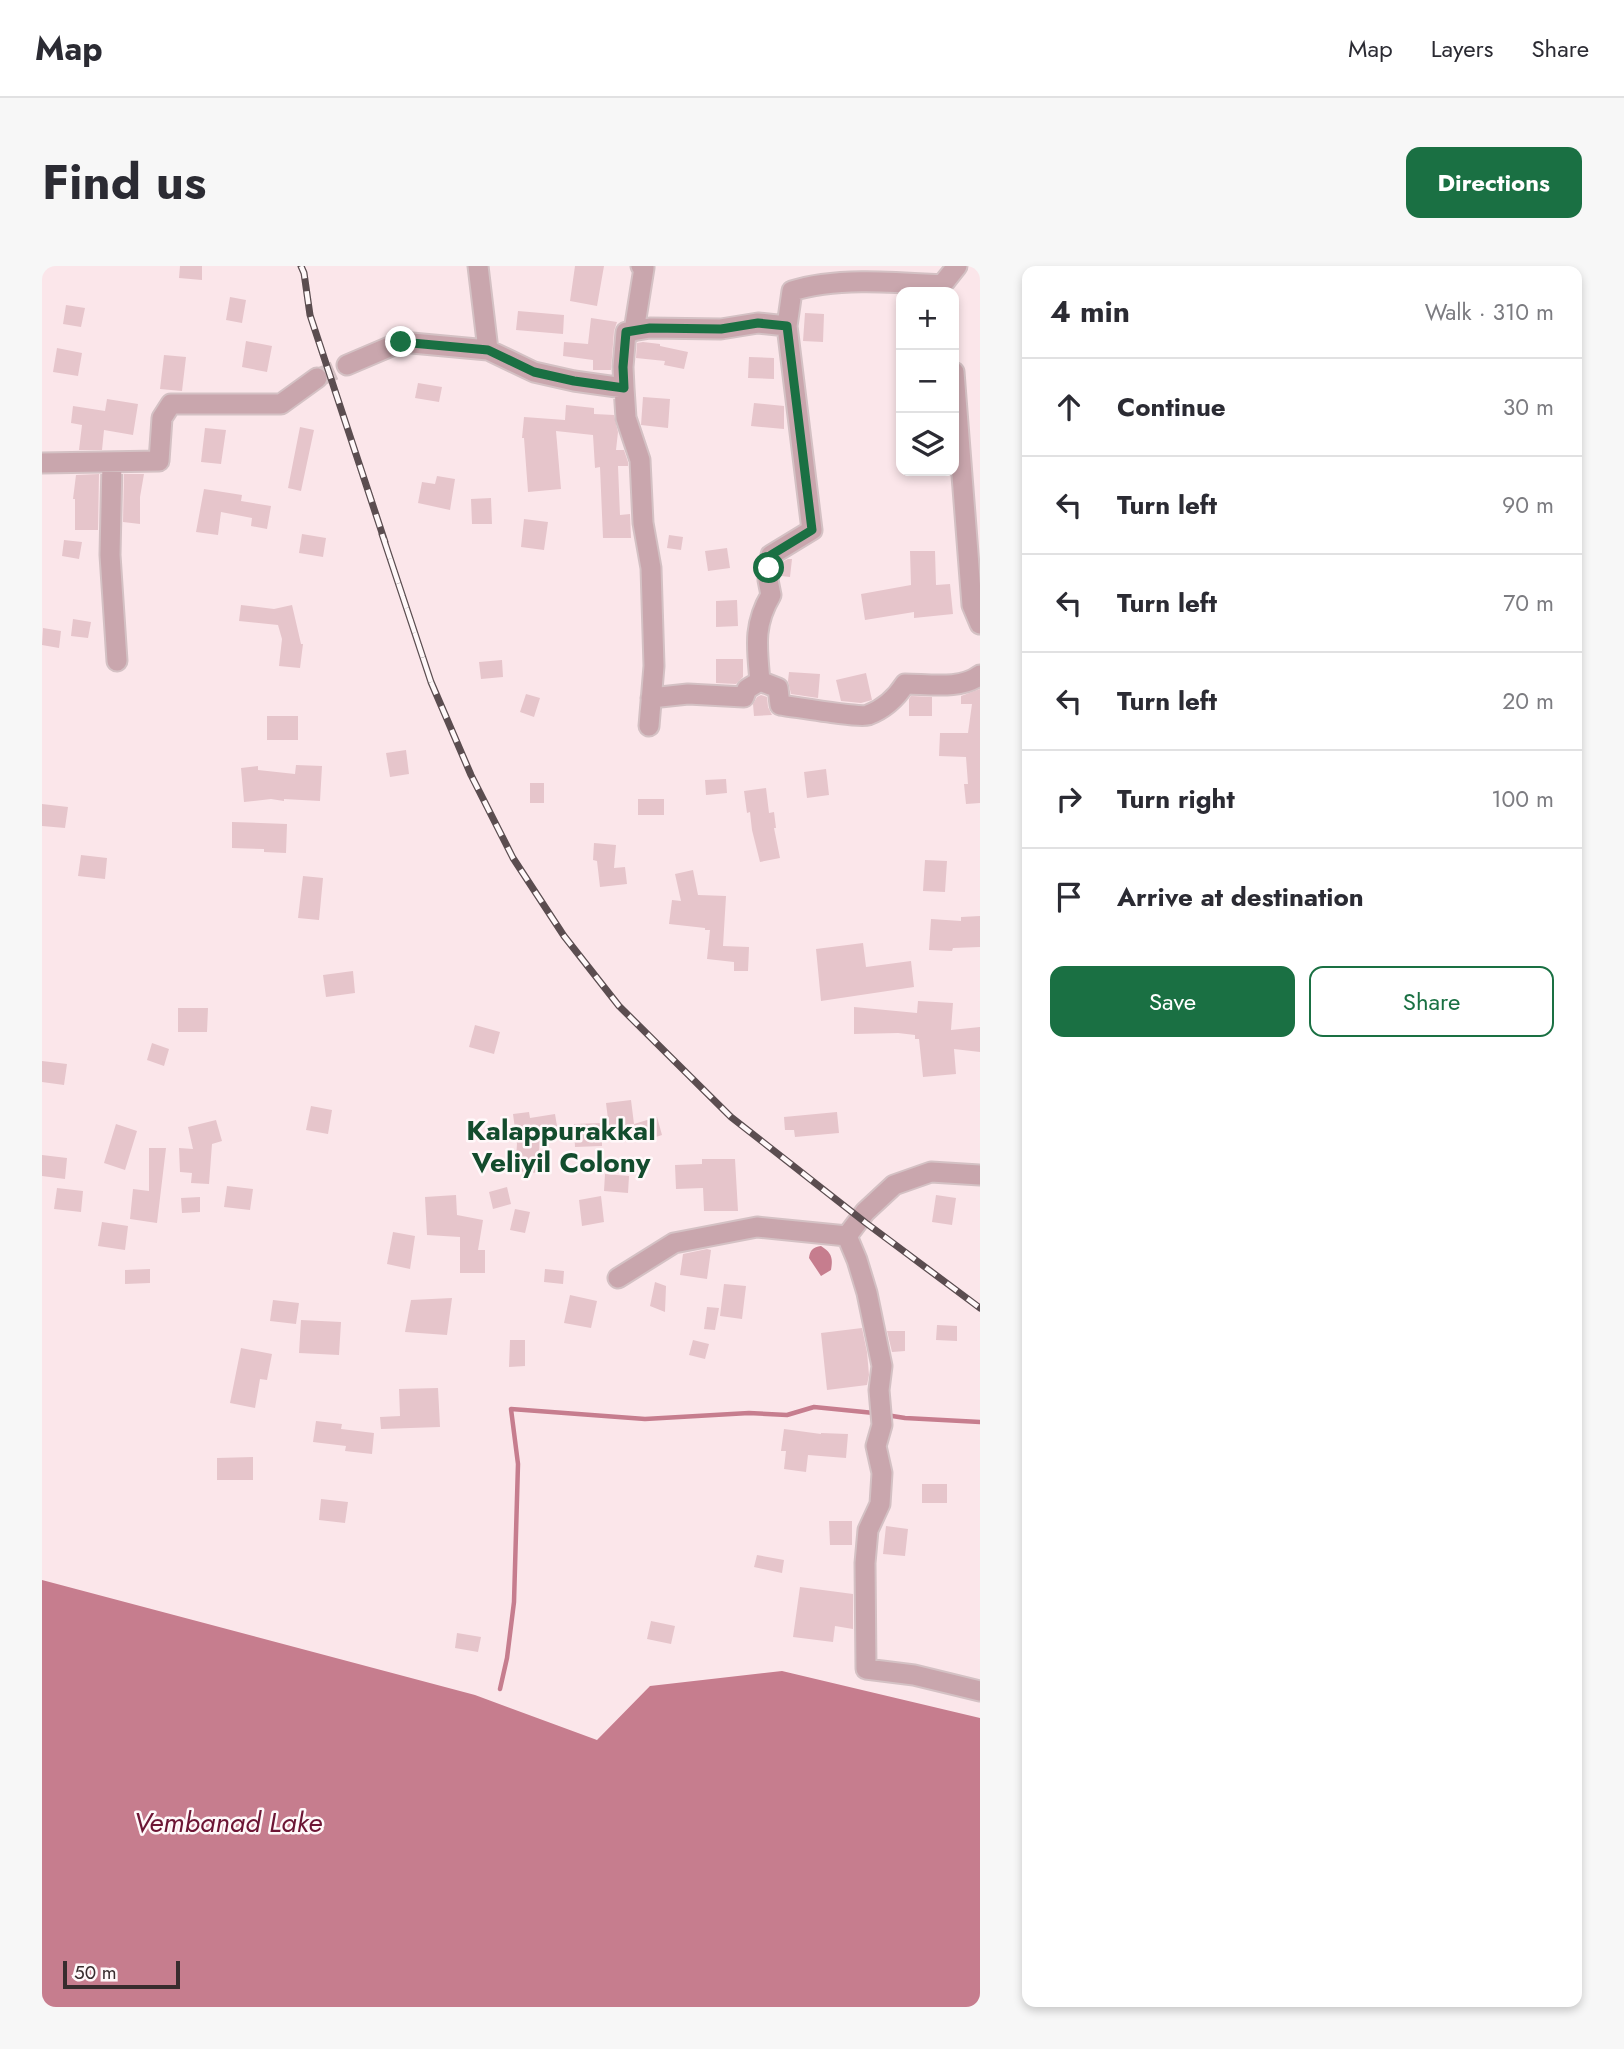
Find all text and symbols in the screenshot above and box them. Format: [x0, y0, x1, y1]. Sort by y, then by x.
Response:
text: Map [35, 25, 103, 72]
text: Map [1348, 31, 1393, 66]
text: Layers [1431, 31, 1493, 66]
text: Share [1531, 31, 1589, 66]
text: Find us [42, 147, 206, 217]
button: Directions [1406, 147, 1582, 218]
map controls [896, 287, 959, 476]
button: + [896, 287, 959, 350]
text: 4 min [1050, 290, 1130, 333]
text: Walk · 310 m [1425, 295, 1554, 329]
route end [385, 326, 416, 357]
button: − [896, 350, 959, 413]
icon: ahead [1050, 388, 1088, 426]
text: Continue [1117, 388, 1226, 426]
text: 30 m [1503, 390, 1554, 424]
button: layers [896, 413, 959, 476]
icon: left [1050, 486, 1088, 524]
text: Turn left [1117, 486, 1217, 524]
text: 90 m [1502, 488, 1554, 522]
route start [753, 552, 784, 583]
icon: left [1050, 584, 1088, 622]
text: Turn left [1117, 584, 1217, 622]
text: 70 m [1503, 586, 1554, 620]
icon: left [1050, 682, 1088, 720]
text: Turn left [1117, 682, 1217, 720]
text: 20 m [1502, 684, 1554, 718]
icon: right [1050, 780, 1088, 818]
text: Turn right [1117, 780, 1235, 818]
text: 100 m [1491, 782, 1554, 816]
icon: arrive [1050, 878, 1088, 916]
text: Arrive at destination [1117, 878, 1364, 916]
button: Save [1050, 966, 1295, 1037]
button: Share [1309, 966, 1554, 1037]
district label: Kalappurakkal Veliyil Colony [466, 1110, 656, 1183]
water label: Vembanad Lake [134, 1802, 322, 1843]
scale bar [63, 1958, 180, 1990]
text: 50 m [74, 1959, 117, 1986]

